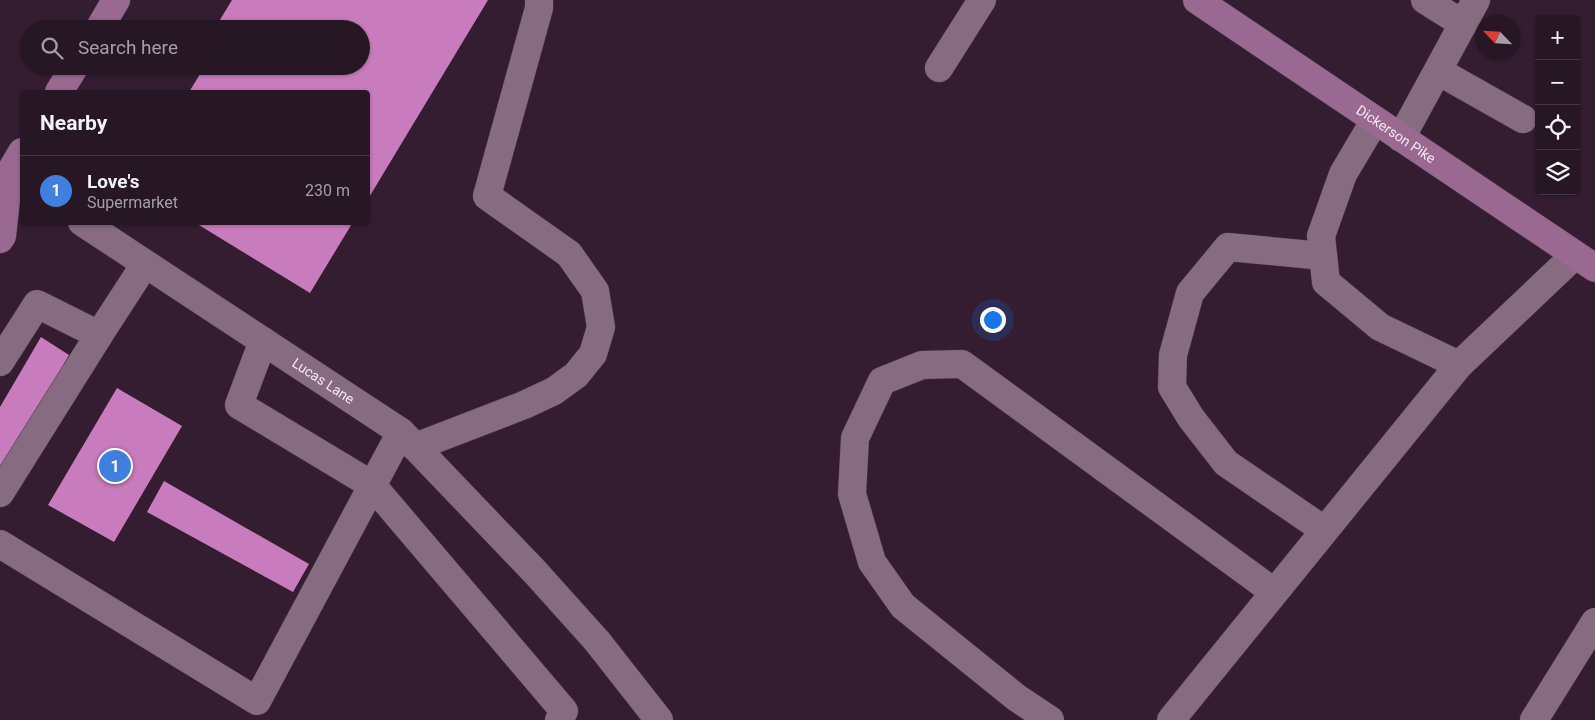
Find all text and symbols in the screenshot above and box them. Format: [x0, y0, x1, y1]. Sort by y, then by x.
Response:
north arrow [1475, 15, 1520, 60]
map controls [1535, 15, 1580, 195]
button: + [1535, 15, 1580, 60]
search box [20, 20, 370, 75]
icon: search [38, 34, 66, 62]
text: Search here [78, 36, 178, 59]
button: − [1535, 60, 1580, 105]
street label: Dickerson Pike [1353, 102, 1439, 166]
button: locate [1535, 105, 1580, 150]
text: Nearby [40, 111, 107, 135]
button: layers [1535, 150, 1580, 195]
text: Love's [87, 170, 140, 193]
text: 1 [51, 181, 61, 200]
text: 230 m [305, 181, 350, 200]
text: Supermarket [87, 193, 178, 212]
your location [980, 307, 1006, 333]
street label: Lucas Lane [289, 355, 357, 407]
pin: 1 [99, 447, 131, 485]

